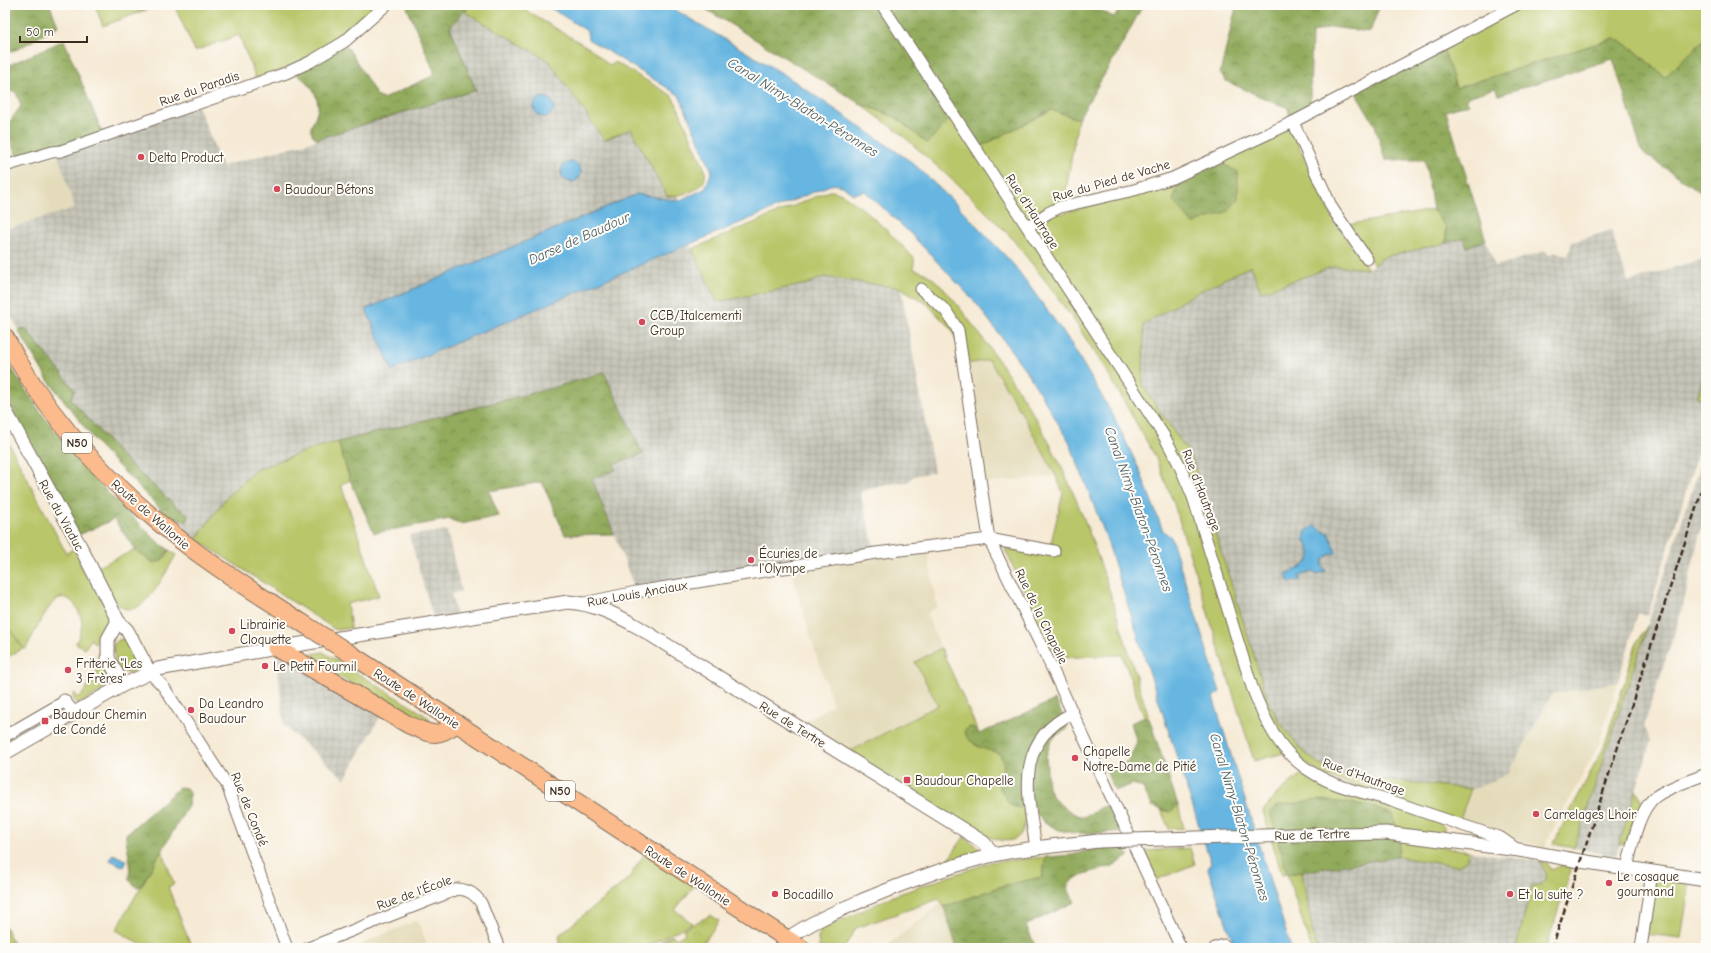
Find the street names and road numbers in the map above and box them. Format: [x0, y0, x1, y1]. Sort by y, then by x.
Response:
street label: Rue du Paradis [157, 68, 241, 109]
street label: Rue du Pied de Vache [1051, 156, 1172, 204]
street label: Rue d'Hautrage [1003, 171, 1063, 252]
road number: N50 [62, 433, 92, 453]
street label: Rue d'Hautrage [1179, 447, 1224, 534]
street label: Route de Wallonie [108, 476, 193, 553]
street label: Rue du Viaduc [36, 477, 87, 554]
street label: Rue de la Chapelle [1012, 566, 1071, 667]
street label: Rue Louis Anciaux [586, 577, 689, 610]
street label: Route de Wallonie [371, 665, 463, 732]
street label: Rue de Tertre [757, 698, 829, 751]
street label: Rue d'Hautrage [1321, 755, 1407, 798]
street label: Rue de Condé [228, 770, 271, 849]
road number: N50 [545, 781, 575, 801]
street label: Rue de Tertre [1274, 826, 1351, 843]
street label: Route de Wallonie [642, 842, 734, 909]
street label: Rue de l'École [374, 871, 454, 913]

